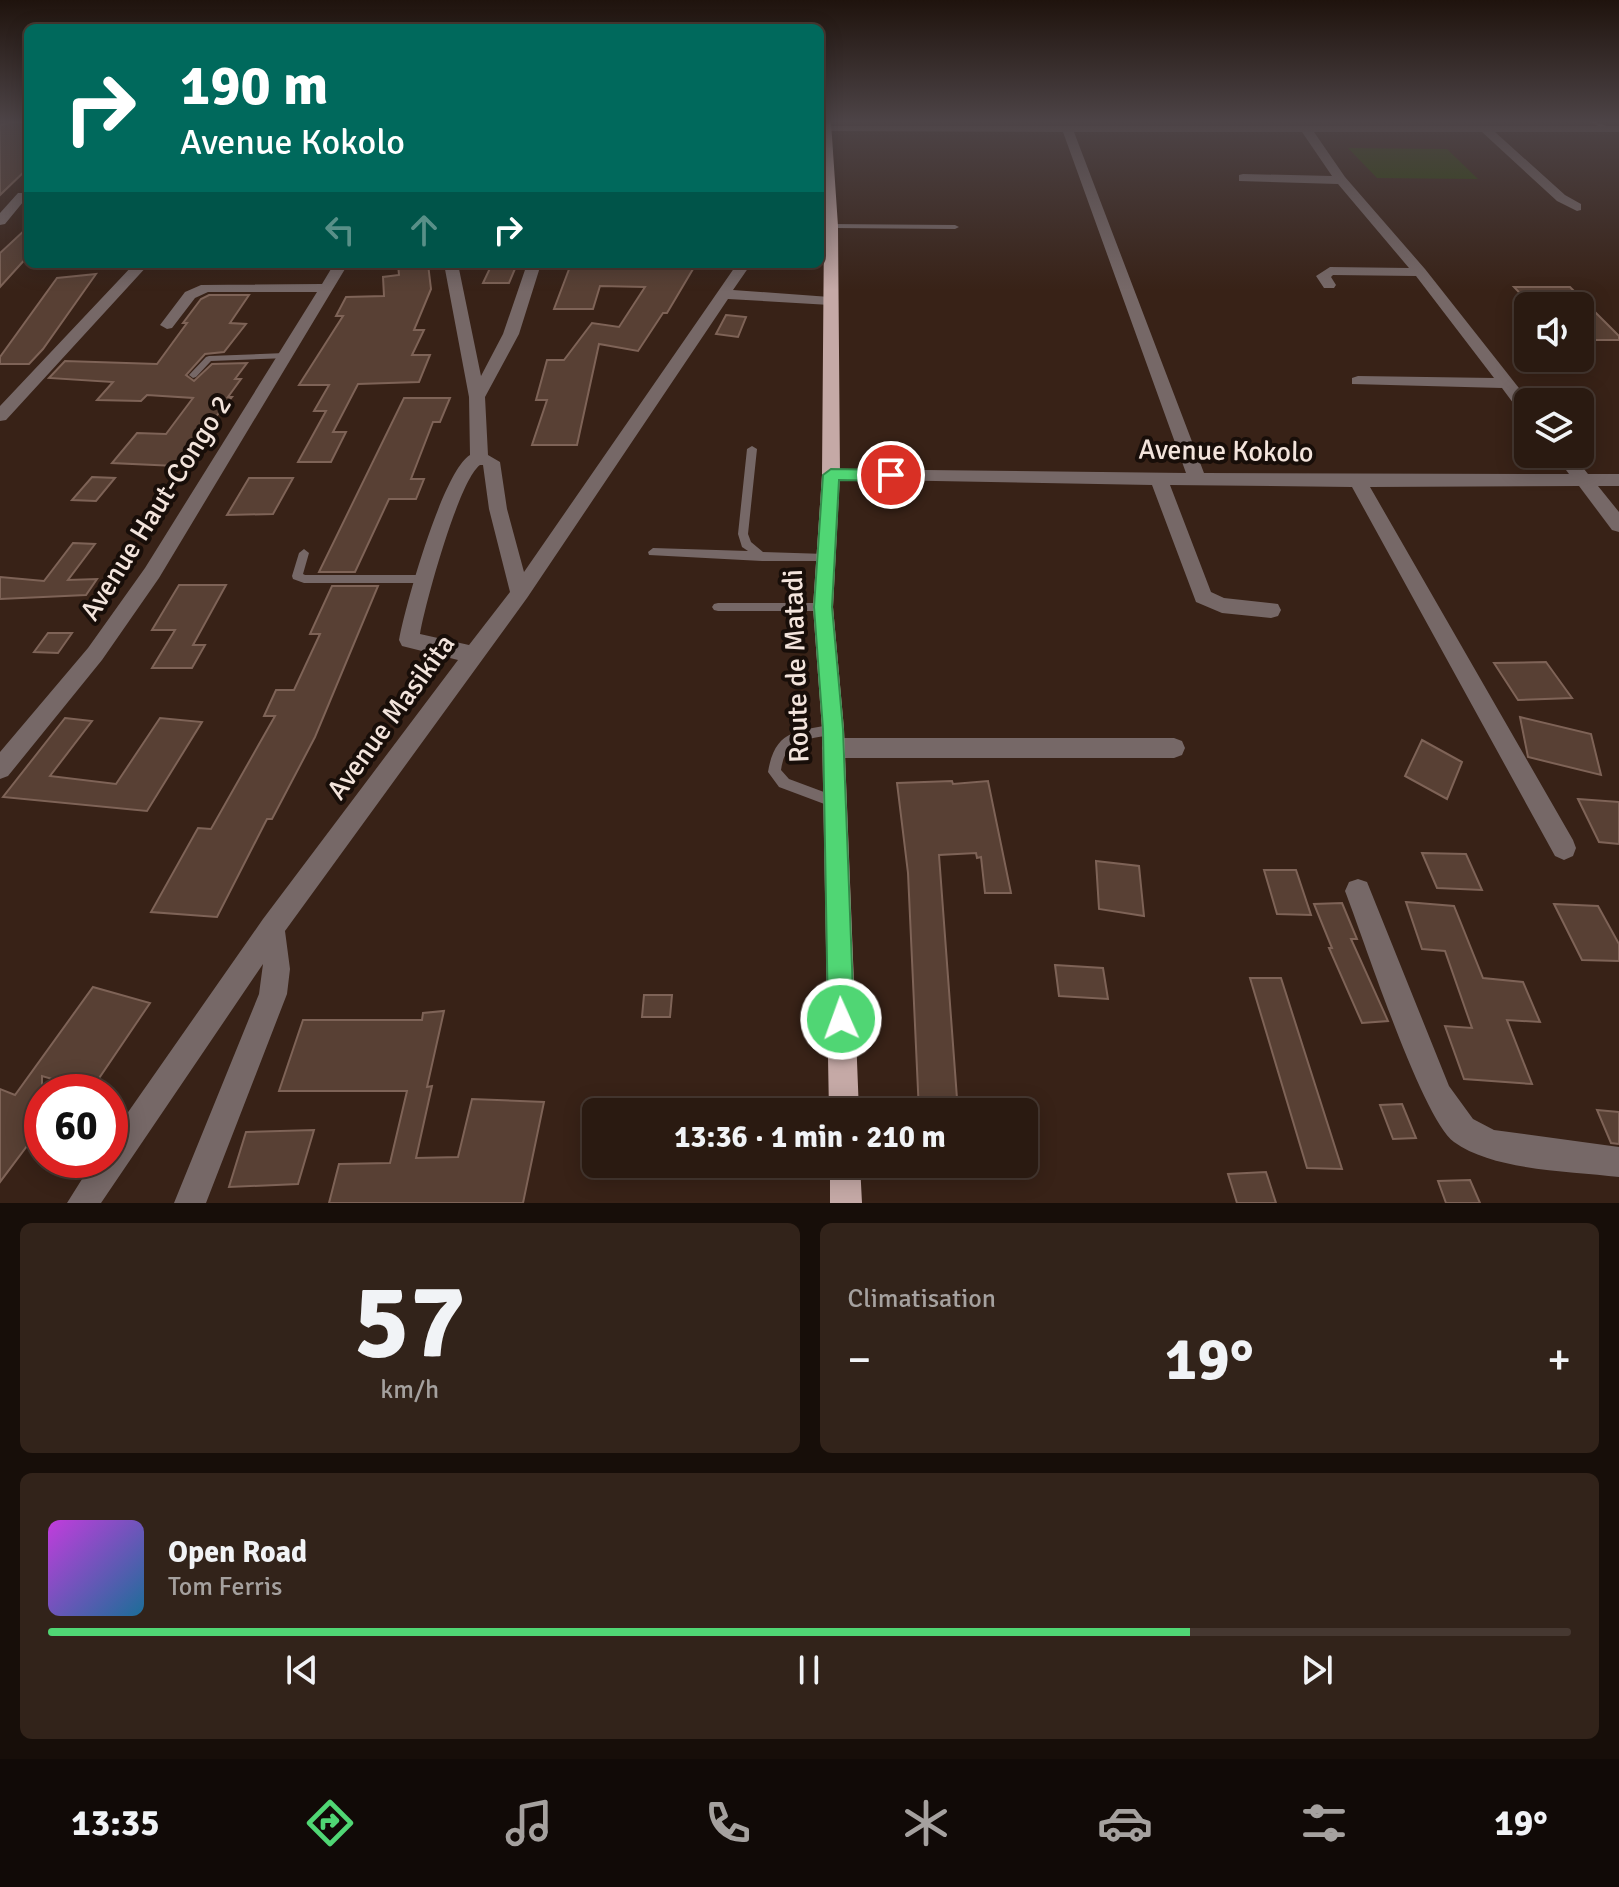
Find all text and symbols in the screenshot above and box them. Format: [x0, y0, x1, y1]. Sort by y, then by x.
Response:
text: 190 m [180, 51, 328, 120]
icon: right [48, 56, 152, 160]
text: Avenue Kokolo [180, 120, 405, 165]
icon: left [318, 208, 362, 252]
icon: ahead [402, 208, 446, 252]
icon: right [486, 208, 530, 252]
map controls [1514, 292, 1594, 468]
button: sound [1514, 292, 1594, 372]
button: layers [1514, 388, 1594, 468]
street label: Avenue Haut-Congo 2 [73, 389, 239, 627]
street label: Avenue Kokolo [1138, 432, 1314, 470]
pin [857, 441, 925, 509]
icon: arrive [869, 453, 913, 497]
street label: Route de Matadi [776, 569, 816, 763]
street label: Avenue Masikita [320, 628, 462, 806]
position arrow [799, 977, 883, 1061]
speed limit sign: 60 [24, 1074, 128, 1178]
text: 13:36 · 1 min · 210 m [674, 1119, 946, 1156]
text: 57 [354, 1258, 466, 1386]
text: Climatisation [848, 1283, 996, 1315]
text: 19° [1165, 1323, 1254, 1397]
text: − [848, 1333, 871, 1387]
text: + [1547, 1333, 1571, 1387]
text: km/h [380, 1374, 439, 1406]
text: Open Road [168, 1534, 307, 1571]
text: Tom Ferris [168, 1571, 282, 1603]
icon: previous [280, 1648, 324, 1692]
icon: pause [787, 1648, 831, 1692]
icon: next [1295, 1648, 1339, 1692]
icon: directions [302, 1795, 358, 1851]
icon: music [501, 1795, 557, 1851]
icon: phone [700, 1795, 756, 1851]
icon: climate [898, 1795, 954, 1851]
icon: car [1097, 1795, 1153, 1851]
icon: filters [1296, 1795, 1352, 1851]
text: 13:35 [71, 1801, 160, 1846]
text: 19° [1494, 1801, 1548, 1846]

